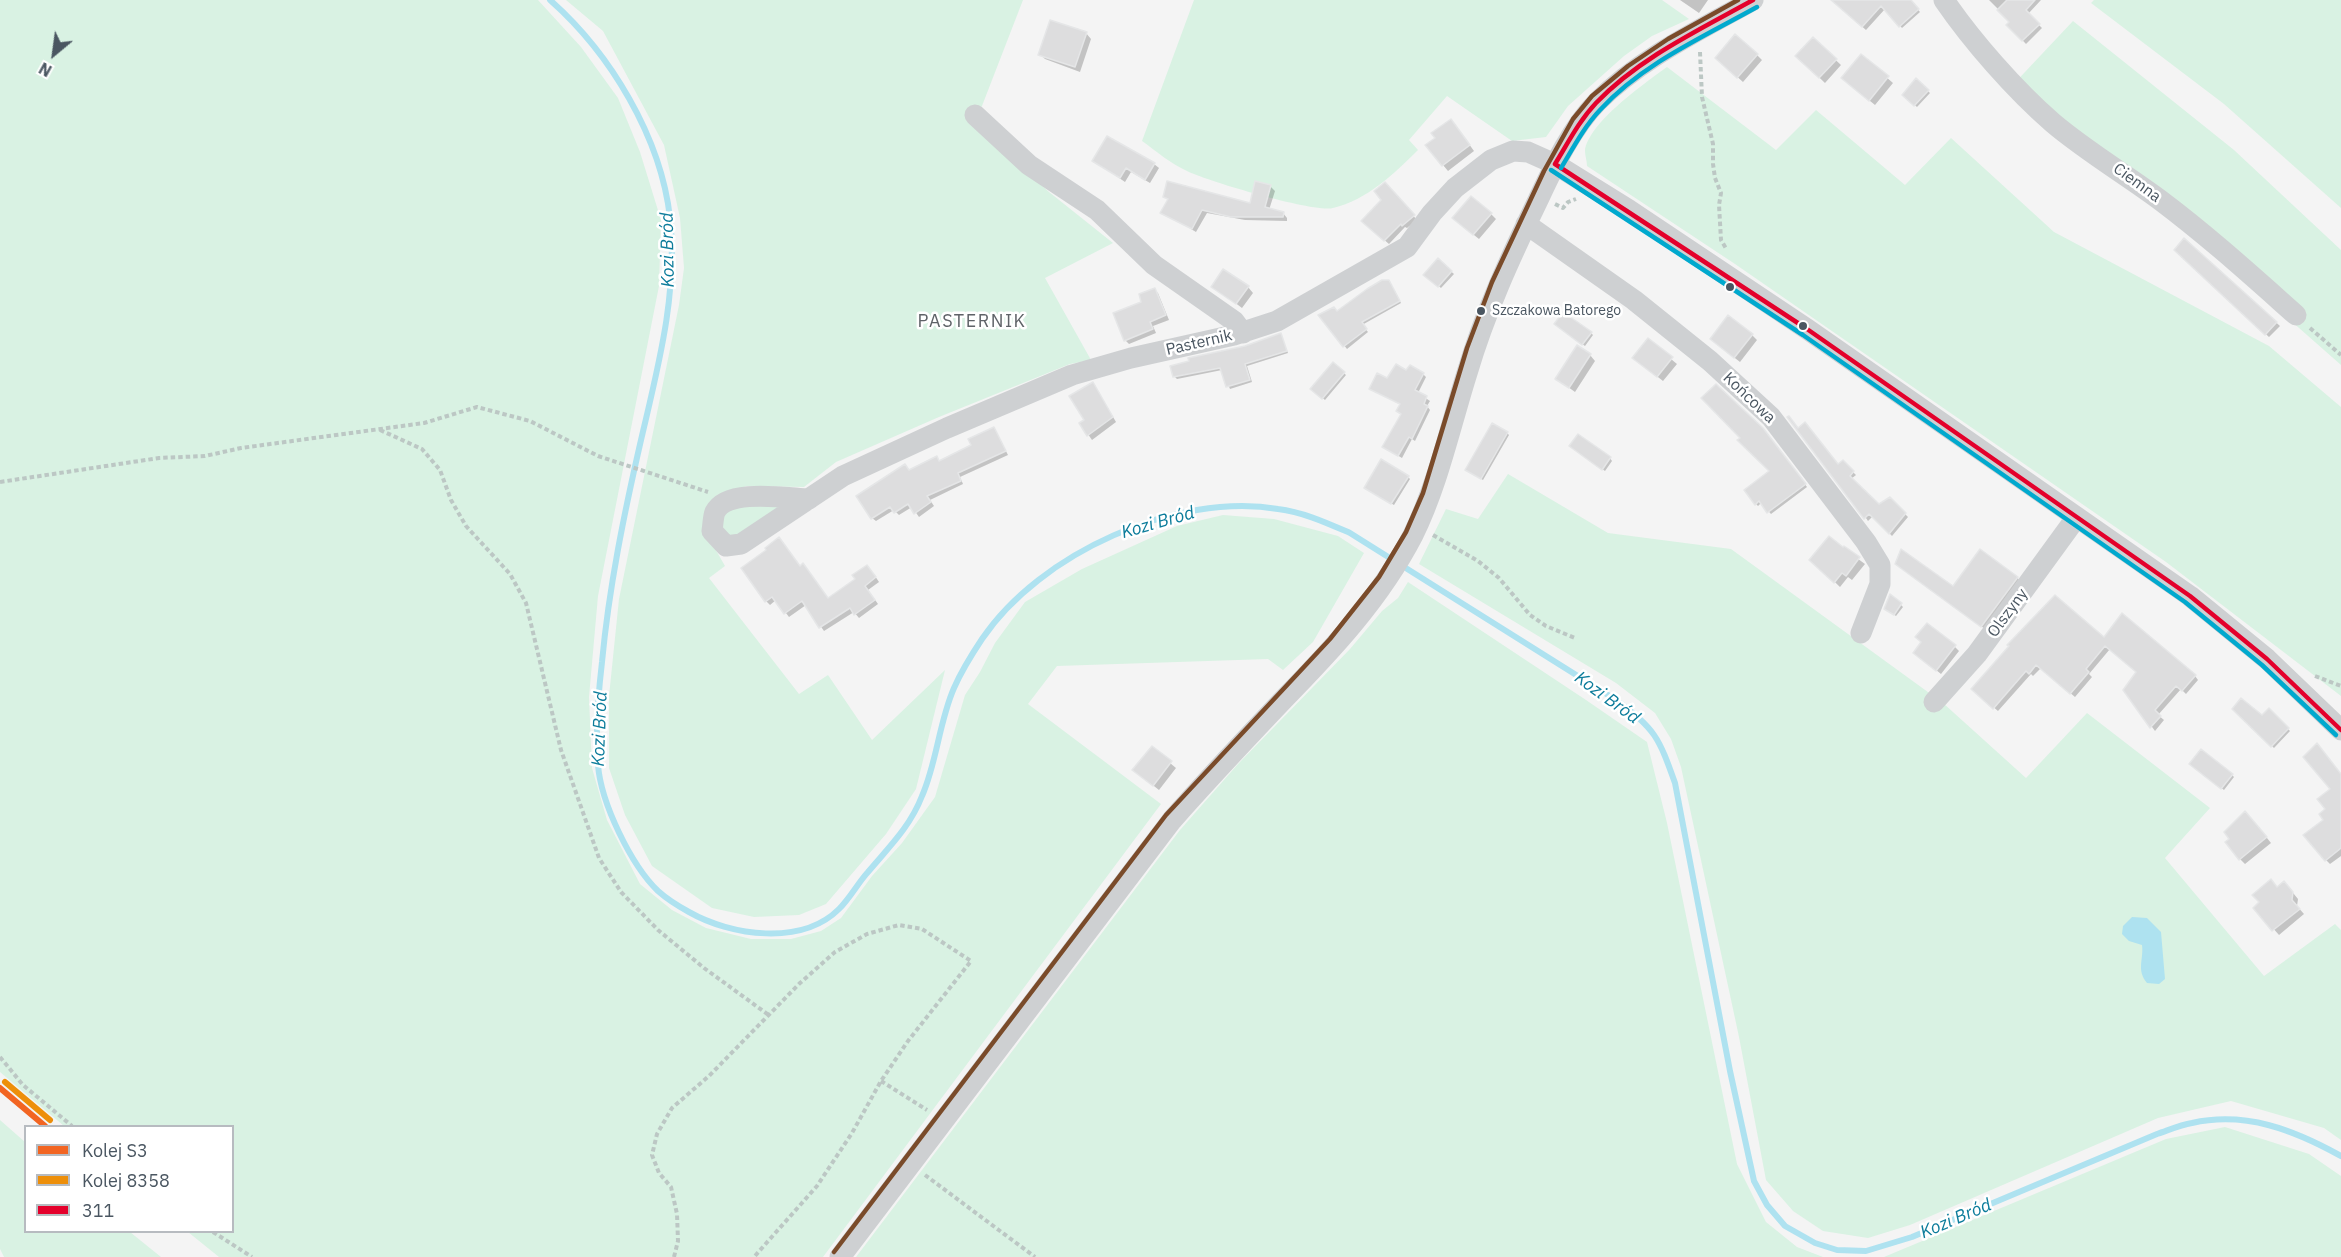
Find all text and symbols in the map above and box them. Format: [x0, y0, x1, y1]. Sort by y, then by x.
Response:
north arrow [24, 24, 84, 84]
text: N [35, 58, 55, 81]
street label: Ciemna [2109, 159, 2165, 207]
water label: Kozi Bród [657, 212, 679, 288]
unlabelled marker [1724, 281, 1736, 293]
place label: Szczakowa Batorego [1492, 303, 1621, 319]
marker: Szczakowa Batorego [1475, 305, 1487, 317]
district label: PASTERNIK [917, 311, 1027, 333]
unlabelled marker [1797, 320, 1809, 332]
street label: Pasternik [1164, 326, 1234, 360]
street label: Końcowa [1719, 368, 1779, 428]
water label: Kozi Bród [1119, 502, 1197, 544]
street label: Olszyny [1984, 585, 2032, 641]
water label: Kozi Bród [1570, 667, 1644, 729]
water label: Kozi Bród [588, 691, 612, 767]
legend [24, 1125, 234, 1233]
text: Kolej S3 [82, 1139, 148, 1162]
text: Kolej 8358 [82, 1169, 170, 1192]
water label: Kozi Bród [1917, 1194, 1995, 1244]
text: 311 [82, 1199, 114, 1222]

